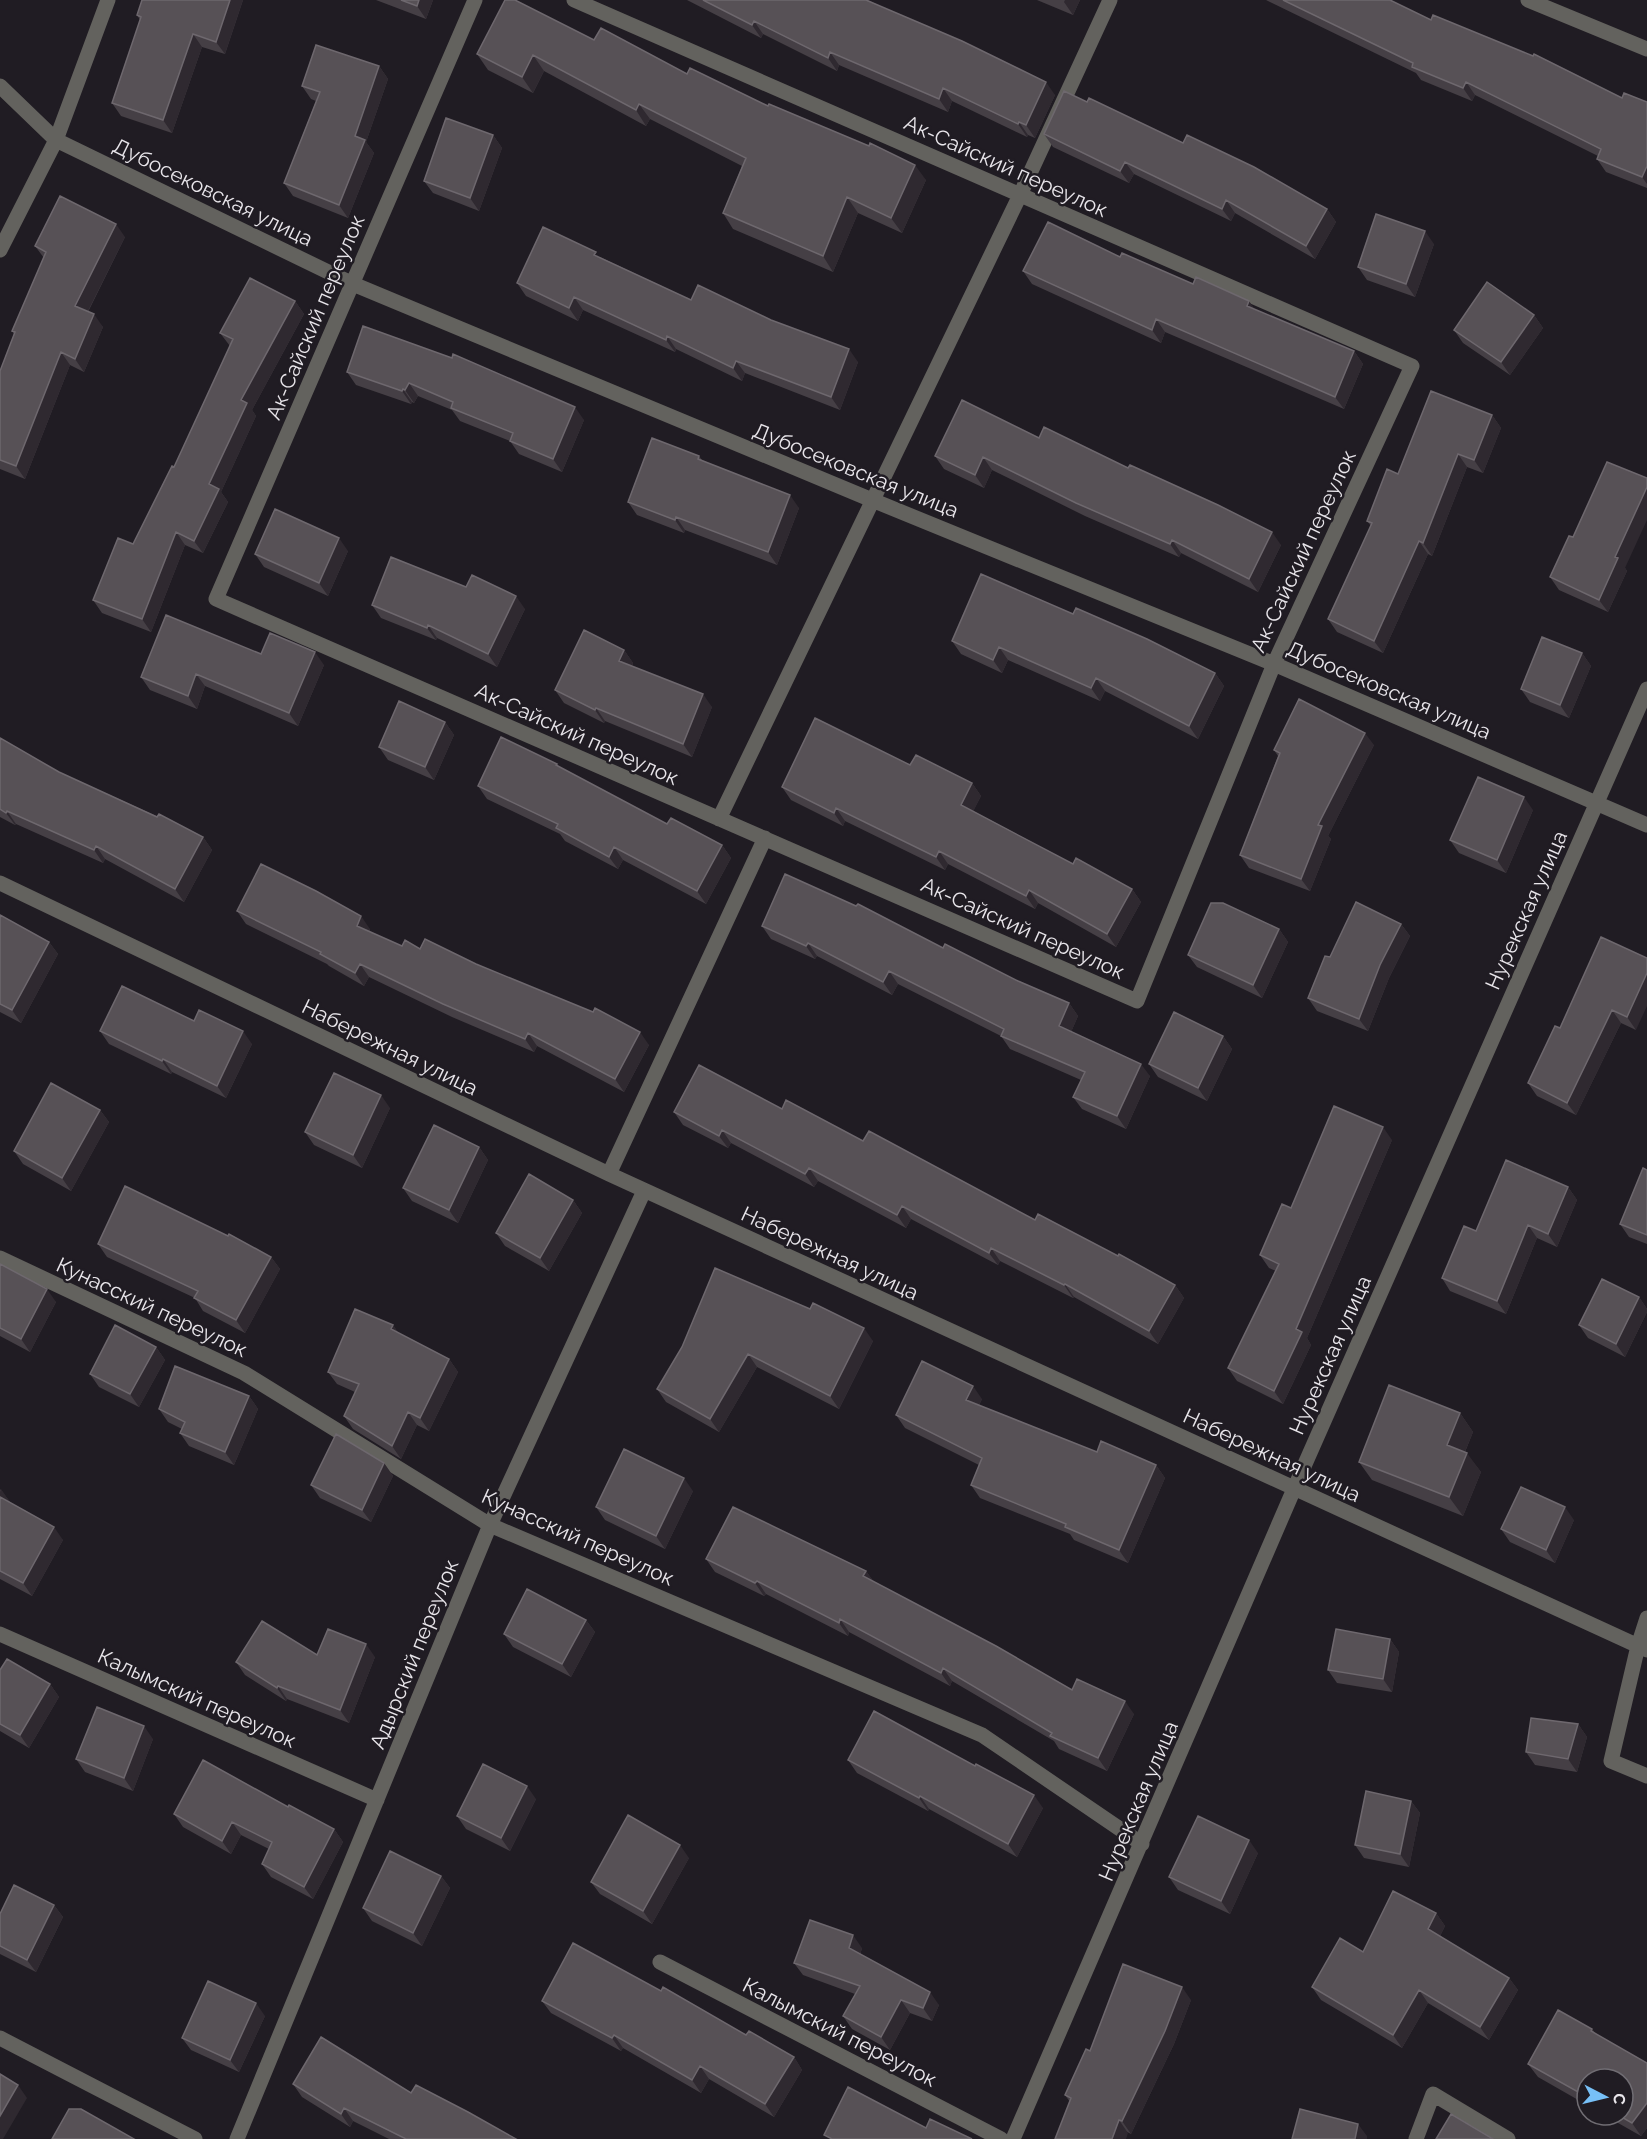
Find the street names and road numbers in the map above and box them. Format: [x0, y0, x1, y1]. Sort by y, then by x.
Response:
street label: Ак-Сайский переулок [900, 110, 1112, 222]
street label: Дубосековская улица [109, 133, 317, 251]
street label: Ак-Сайский переулок [260, 211, 370, 423]
street label: Дубосековская улица [750, 417, 962, 523]
street label: Ак-Сайский переулок [1245, 446, 1361, 656]
street label: Дубосековская улица [1283, 636, 1495, 744]
street label: Ак-Сайский переулок [471, 678, 683, 790]
street label: Нурекская улица [1480, 827, 1572, 993]
street label: Ак-Сайский переулок [917, 872, 1129, 984]
street label: Набережная улица [298, 994, 482, 1100]
street label: Набережная улица [737, 1201, 923, 1305]
street label: Кунасский переулок [53, 1252, 252, 1362]
street label: Нурекская улица [1284, 1272, 1376, 1438]
street label: Набережная улица [1179, 1403, 1365, 1507]
street label: Кунасский переулок [478, 1483, 678, 1591]
street label: Адырский переулок [365, 1555, 464, 1752]
street label: Калымский переулок [94, 1643, 300, 1753]
street label: Нурекская улица [1093, 1717, 1183, 1885]
street label: Калымский переулок [739, 1972, 941, 2092]

